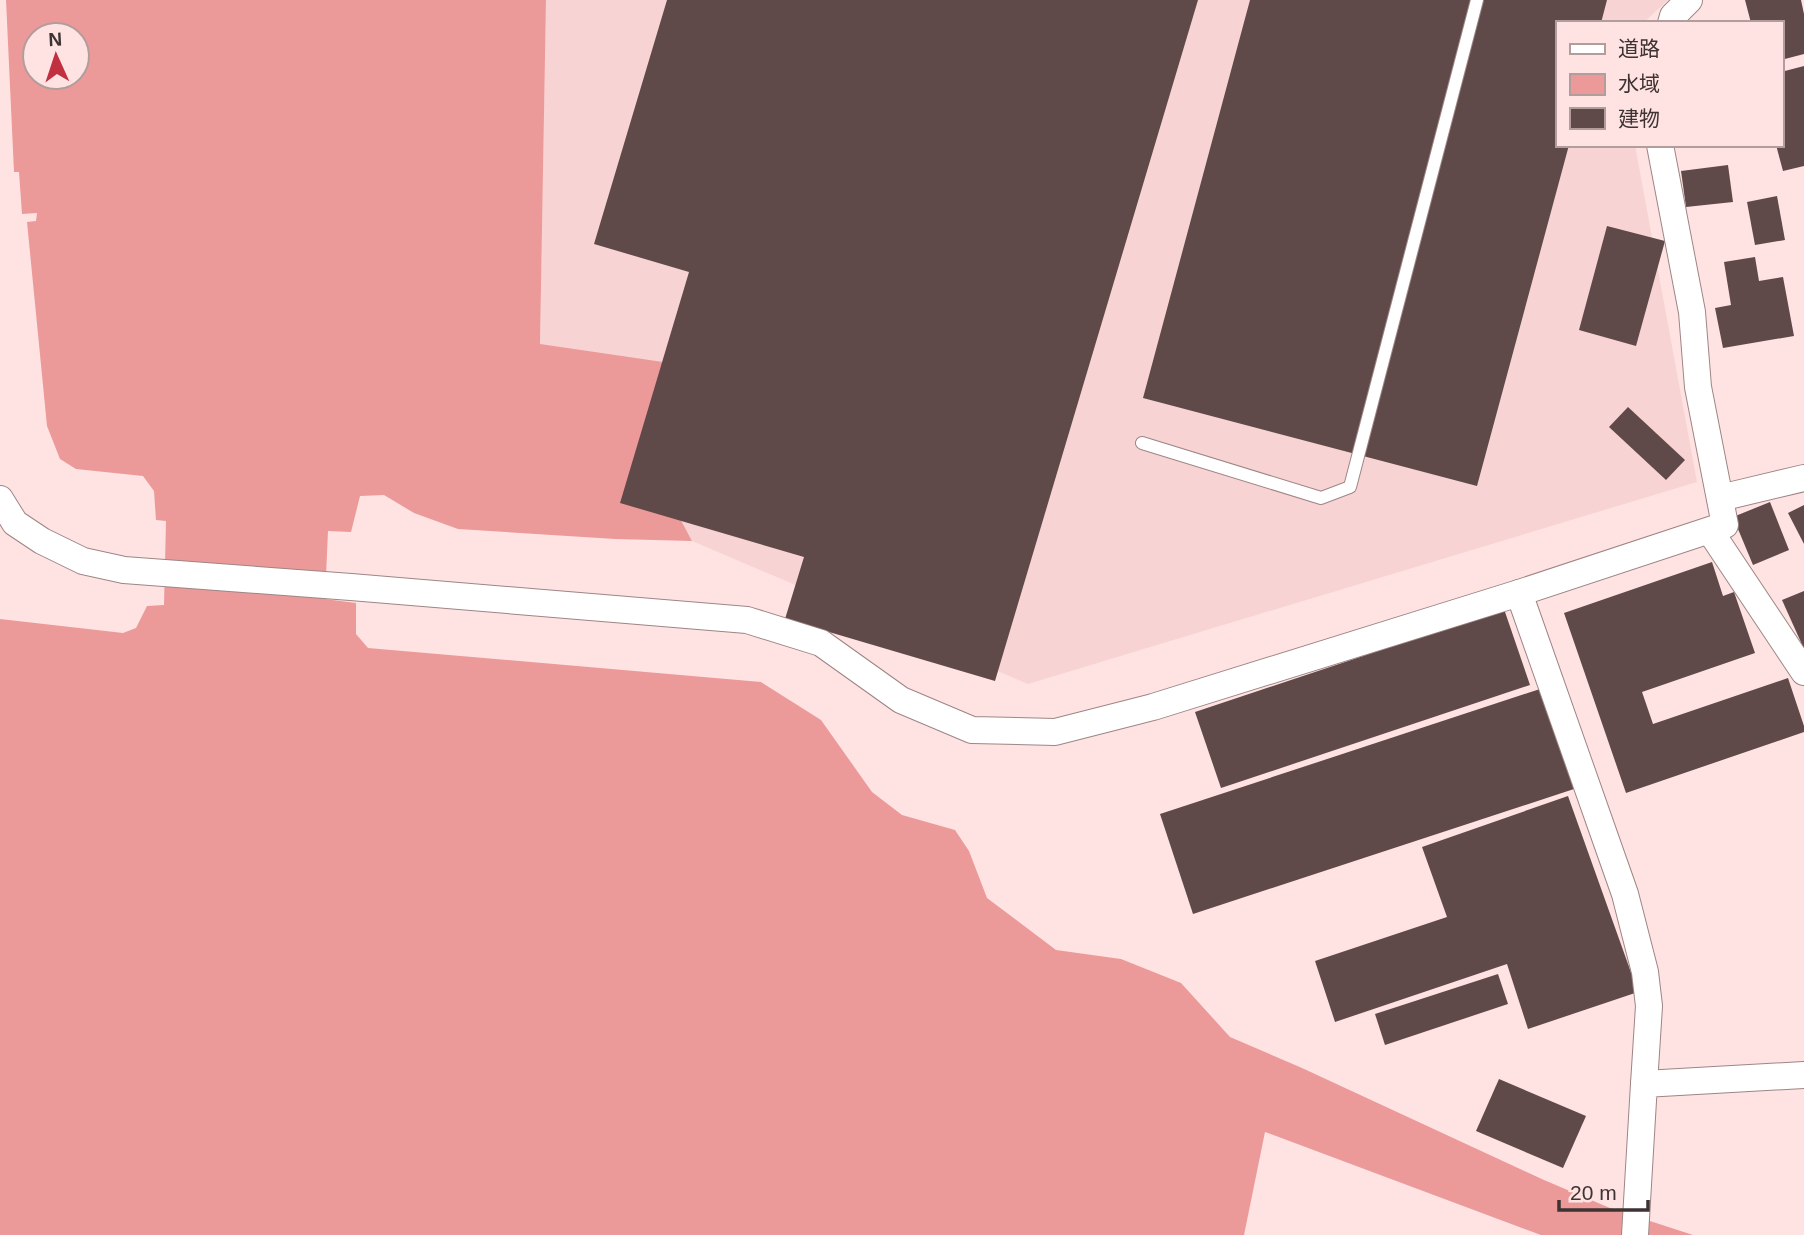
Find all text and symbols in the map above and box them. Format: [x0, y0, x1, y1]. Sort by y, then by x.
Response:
north arrow [21, 21, 91, 91]
legend [1556, 21, 1783, 147]
text: N [48, 29, 63, 50]
text: 道路 [1618, 37, 1660, 60]
text: 水域 [1618, 72, 1660, 95]
text: 建物 [1618, 107, 1660, 130]
scale bar [1559, 1168, 1648, 1212]
text: 20 m [1570, 1181, 1617, 1204]

